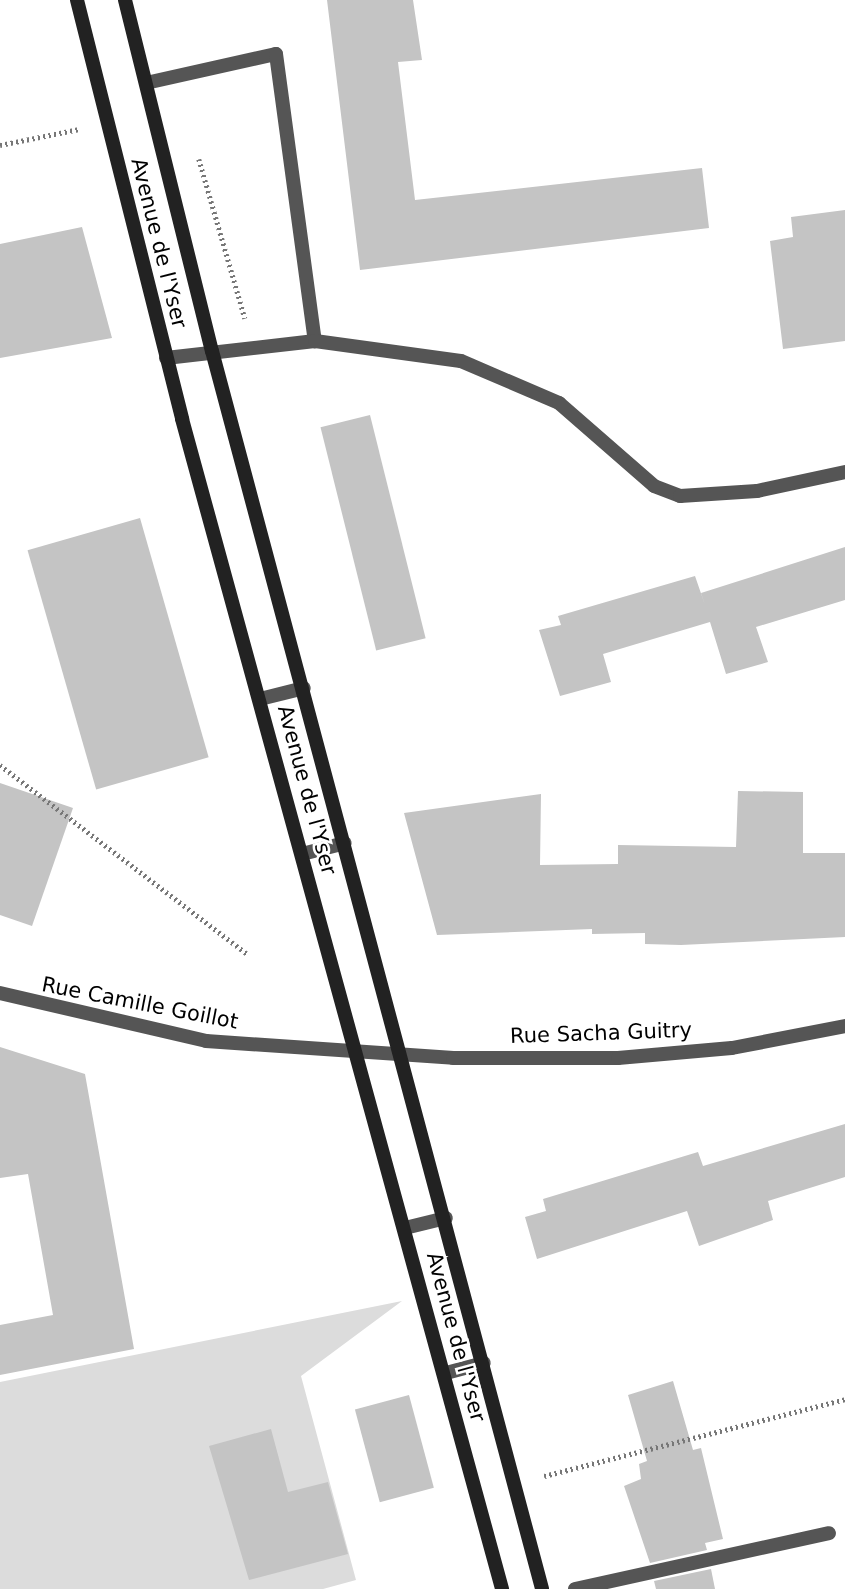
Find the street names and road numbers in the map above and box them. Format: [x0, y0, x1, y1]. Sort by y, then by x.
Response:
street label: Avenue de l'Yser [126, 155, 192, 331]
street label: Avenue de l'Yser [272, 702, 342, 878]
street label: Rue Camille Goillot [40, 972, 240, 1034]
street label: Rue Sacha Guitry [510, 1017, 692, 1049]
street label: Avenue de l'Yser [421, 1249, 491, 1425]

